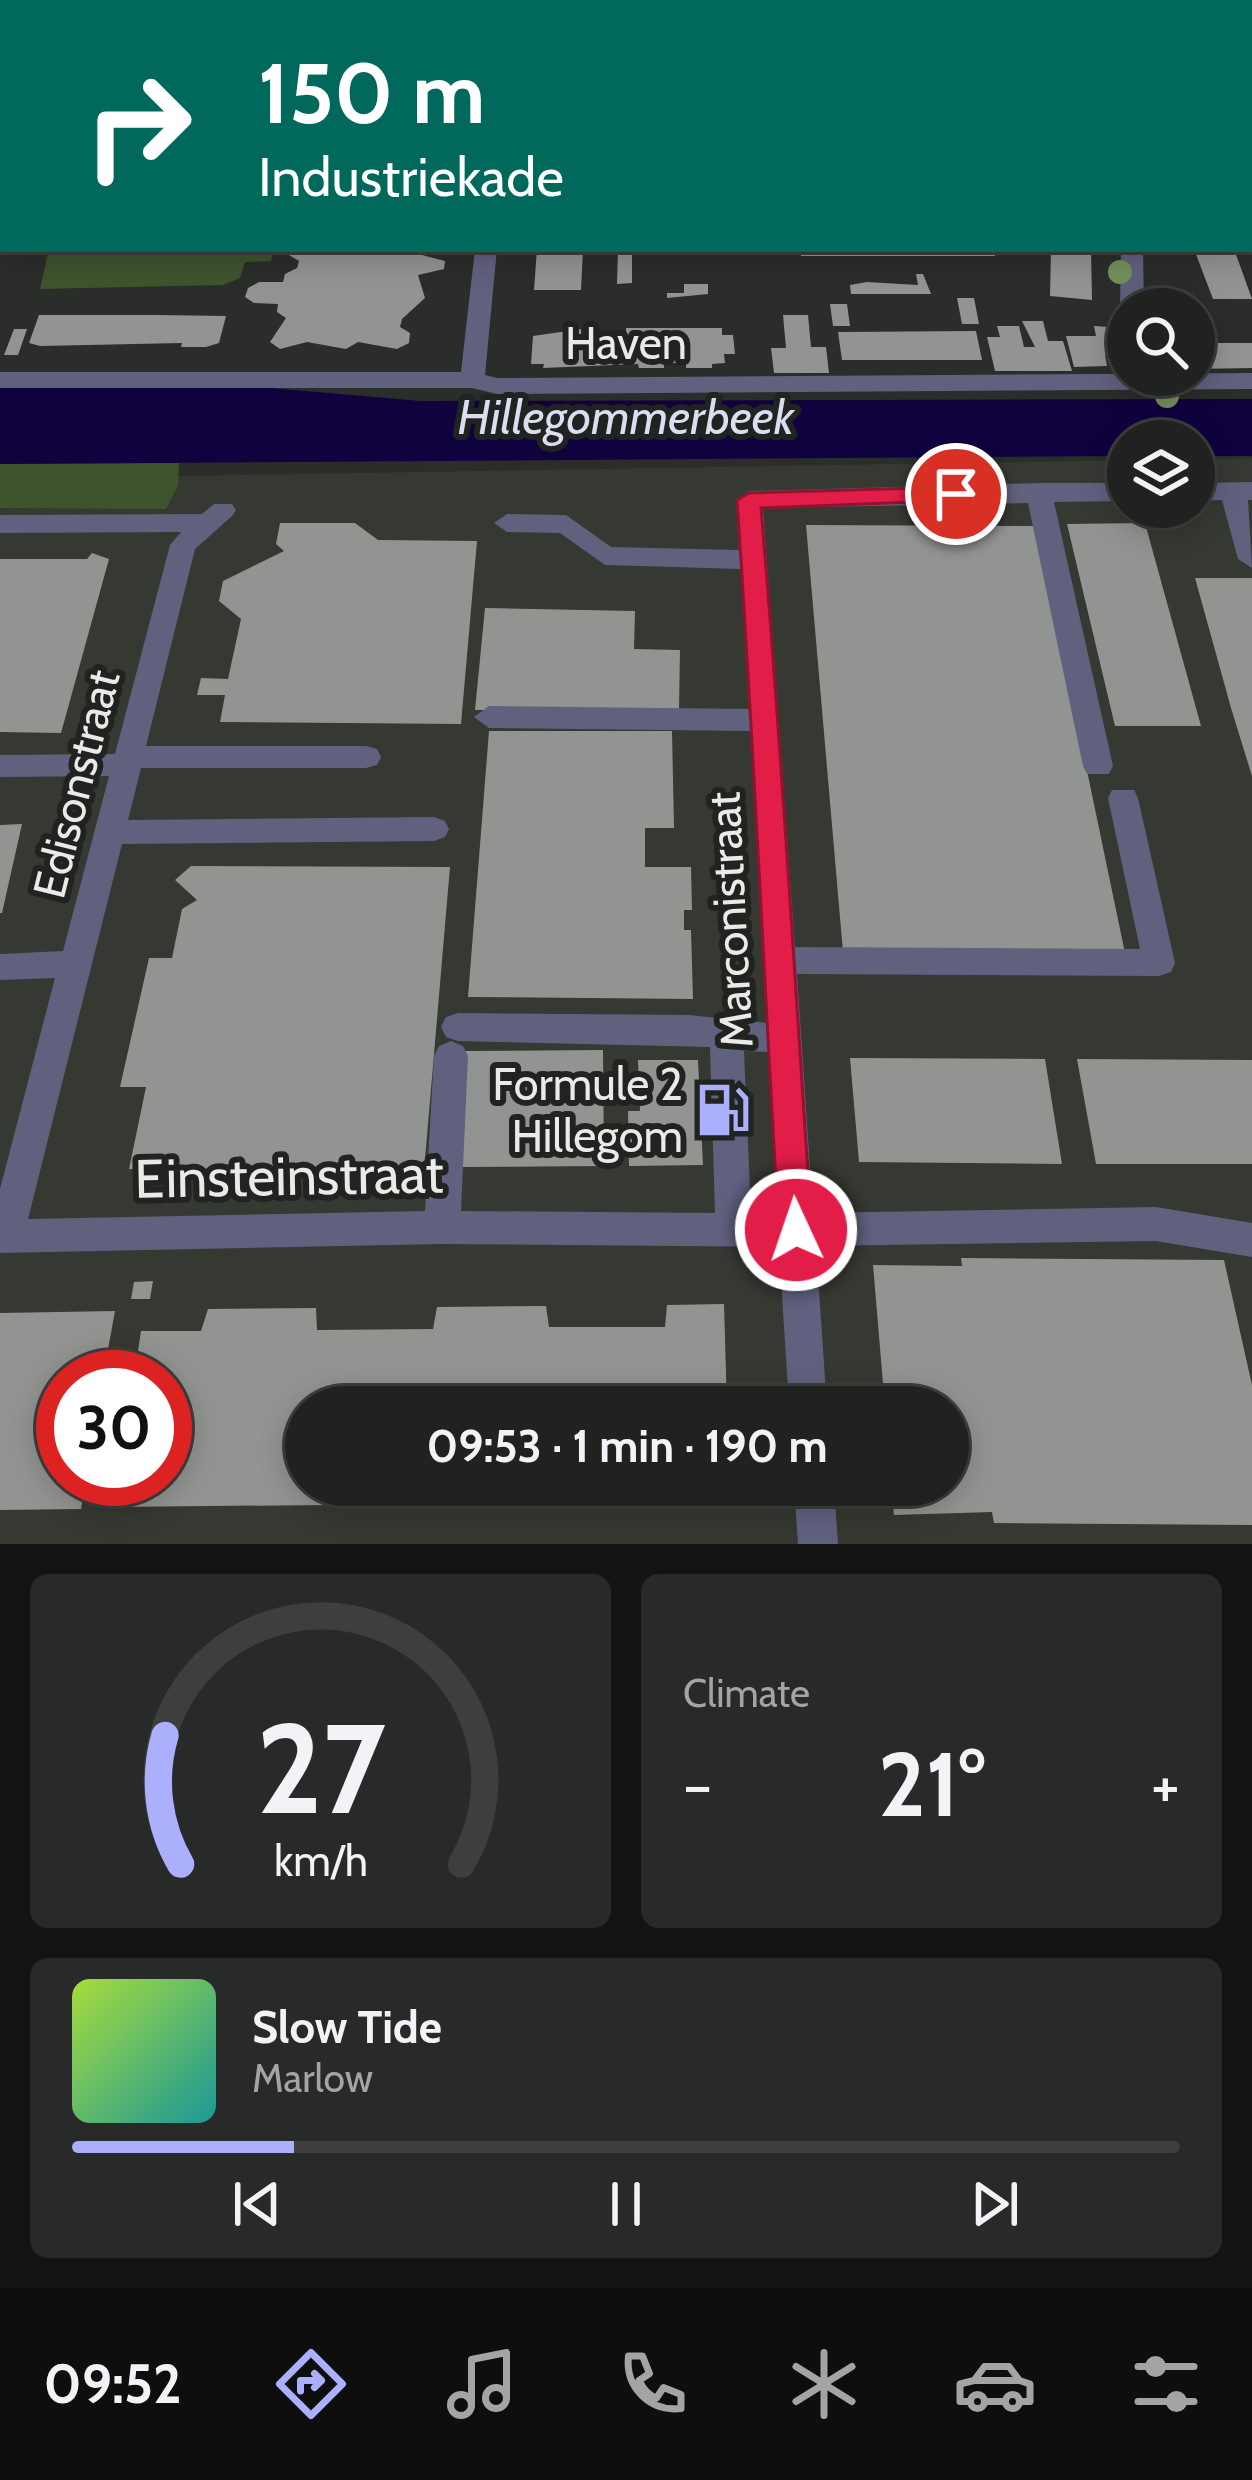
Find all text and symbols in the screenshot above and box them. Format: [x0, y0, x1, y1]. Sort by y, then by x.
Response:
text: 150 m [258, 42, 485, 144]
icon: right [60, 48, 216, 204]
text: Industriekade [258, 144, 564, 210]
map controls [1107, 288, 1215, 528]
button: search [1107, 288, 1215, 396]
street label: Haven [565, 316, 687, 370]
water label: Hillegommerbeek [458, 388, 796, 446]
button: layers [1107, 420, 1215, 528]
pin [905, 443, 1007, 545]
icon: arrive [923, 461, 989, 527]
street label: Edisonstraat [22, 664, 130, 904]
street label: Marconistraat [696, 790, 764, 1050]
place label: Formule 2 Hillegom [492, 1057, 683, 1163]
fuel station icon: Formule 2 Hillegom [694, 1081, 752, 1139]
street label: Einsteinstraat [134, 1140, 444, 1212]
position arrow [733, 1167, 859, 1293]
speed limit sign: 30 [36, 1350, 192, 1506]
text: 09:53 · 1 min · 190 m [426, 1419, 828, 1473]
text: Climate [683, 1669, 810, 1717]
text: 27 [256, 1693, 385, 1844]
text: 21° [878, 1729, 985, 1839]
text: − [683, 1744, 712, 1825]
text: + [1151, 1744, 1180, 1825]
text: km/h [274, 1835, 367, 1887]
text: Slow Tide [252, 2000, 442, 2054]
text: Marlow [252, 2054, 373, 2102]
icon: previous [224, 2171, 290, 2237]
icon: pause [593, 2171, 659, 2237]
icon: next [962, 2171, 1028, 2237]
icon: directions [269, 2342, 353, 2426]
icon: music [440, 2342, 524, 2426]
icon: phone [611, 2342, 695, 2426]
icon: climate [782, 2342, 866, 2426]
icon: car [953, 2342, 1037, 2426]
icon: filters [1124, 2342, 1208, 2426]
text: 09:52 [44, 2351, 182, 2417]

